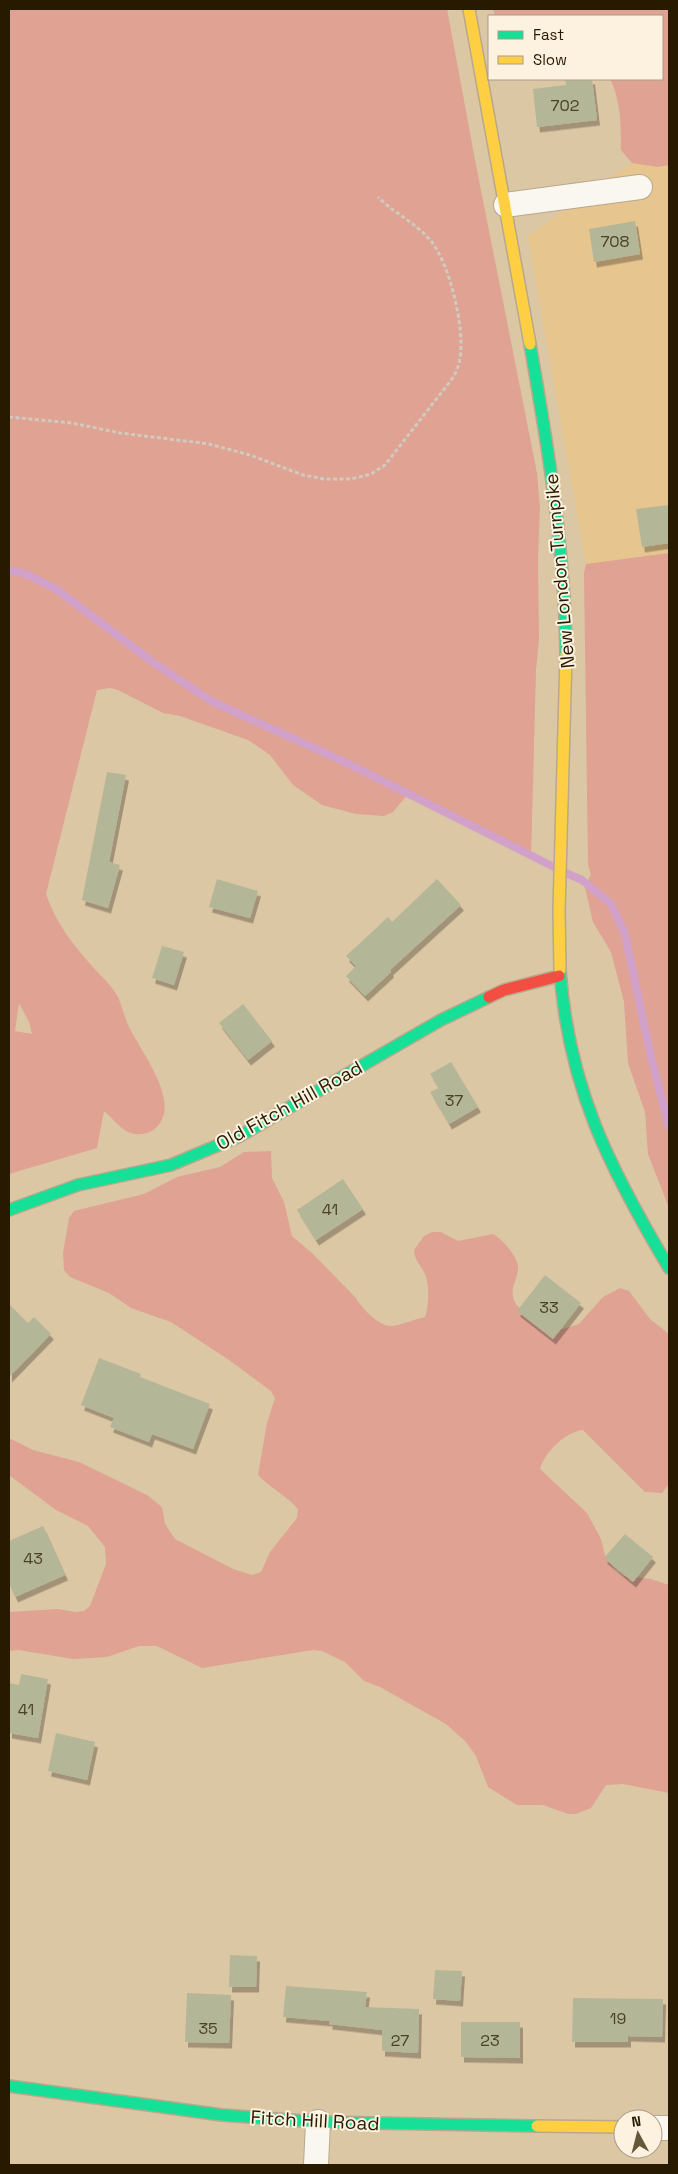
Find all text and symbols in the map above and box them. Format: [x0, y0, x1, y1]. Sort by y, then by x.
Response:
legend [488, 15, 663, 80]
text: Fast [533, 25, 564, 44]
text: Slow [533, 50, 567, 69]
house number: 702 [551, 95, 579, 116]
house number: 708 [600, 231, 630, 252]
street label: New London Turnpike [539, 472, 580, 669]
street label: Old Fitch Hill Road [212, 1055, 367, 1156]
house number: 37 [445, 1090, 463, 1111]
house number: 41 [322, 1199, 338, 1220]
house number: 33 [539, 1297, 559, 1318]
house number: 43 [23, 1548, 43, 1569]
house number: 41 [18, 1699, 34, 1720]
house number: 19 [610, 2008, 626, 2029]
house number: 35 [198, 2018, 218, 2039]
house number: 27 [391, 2030, 409, 2051]
house number: 23 [480, 2030, 500, 2051]
street label: Fitch Hill Road [250, 2105, 380, 2136]
north arrow [613, 2109, 663, 2159]
text: N [631, 2112, 642, 2131]

